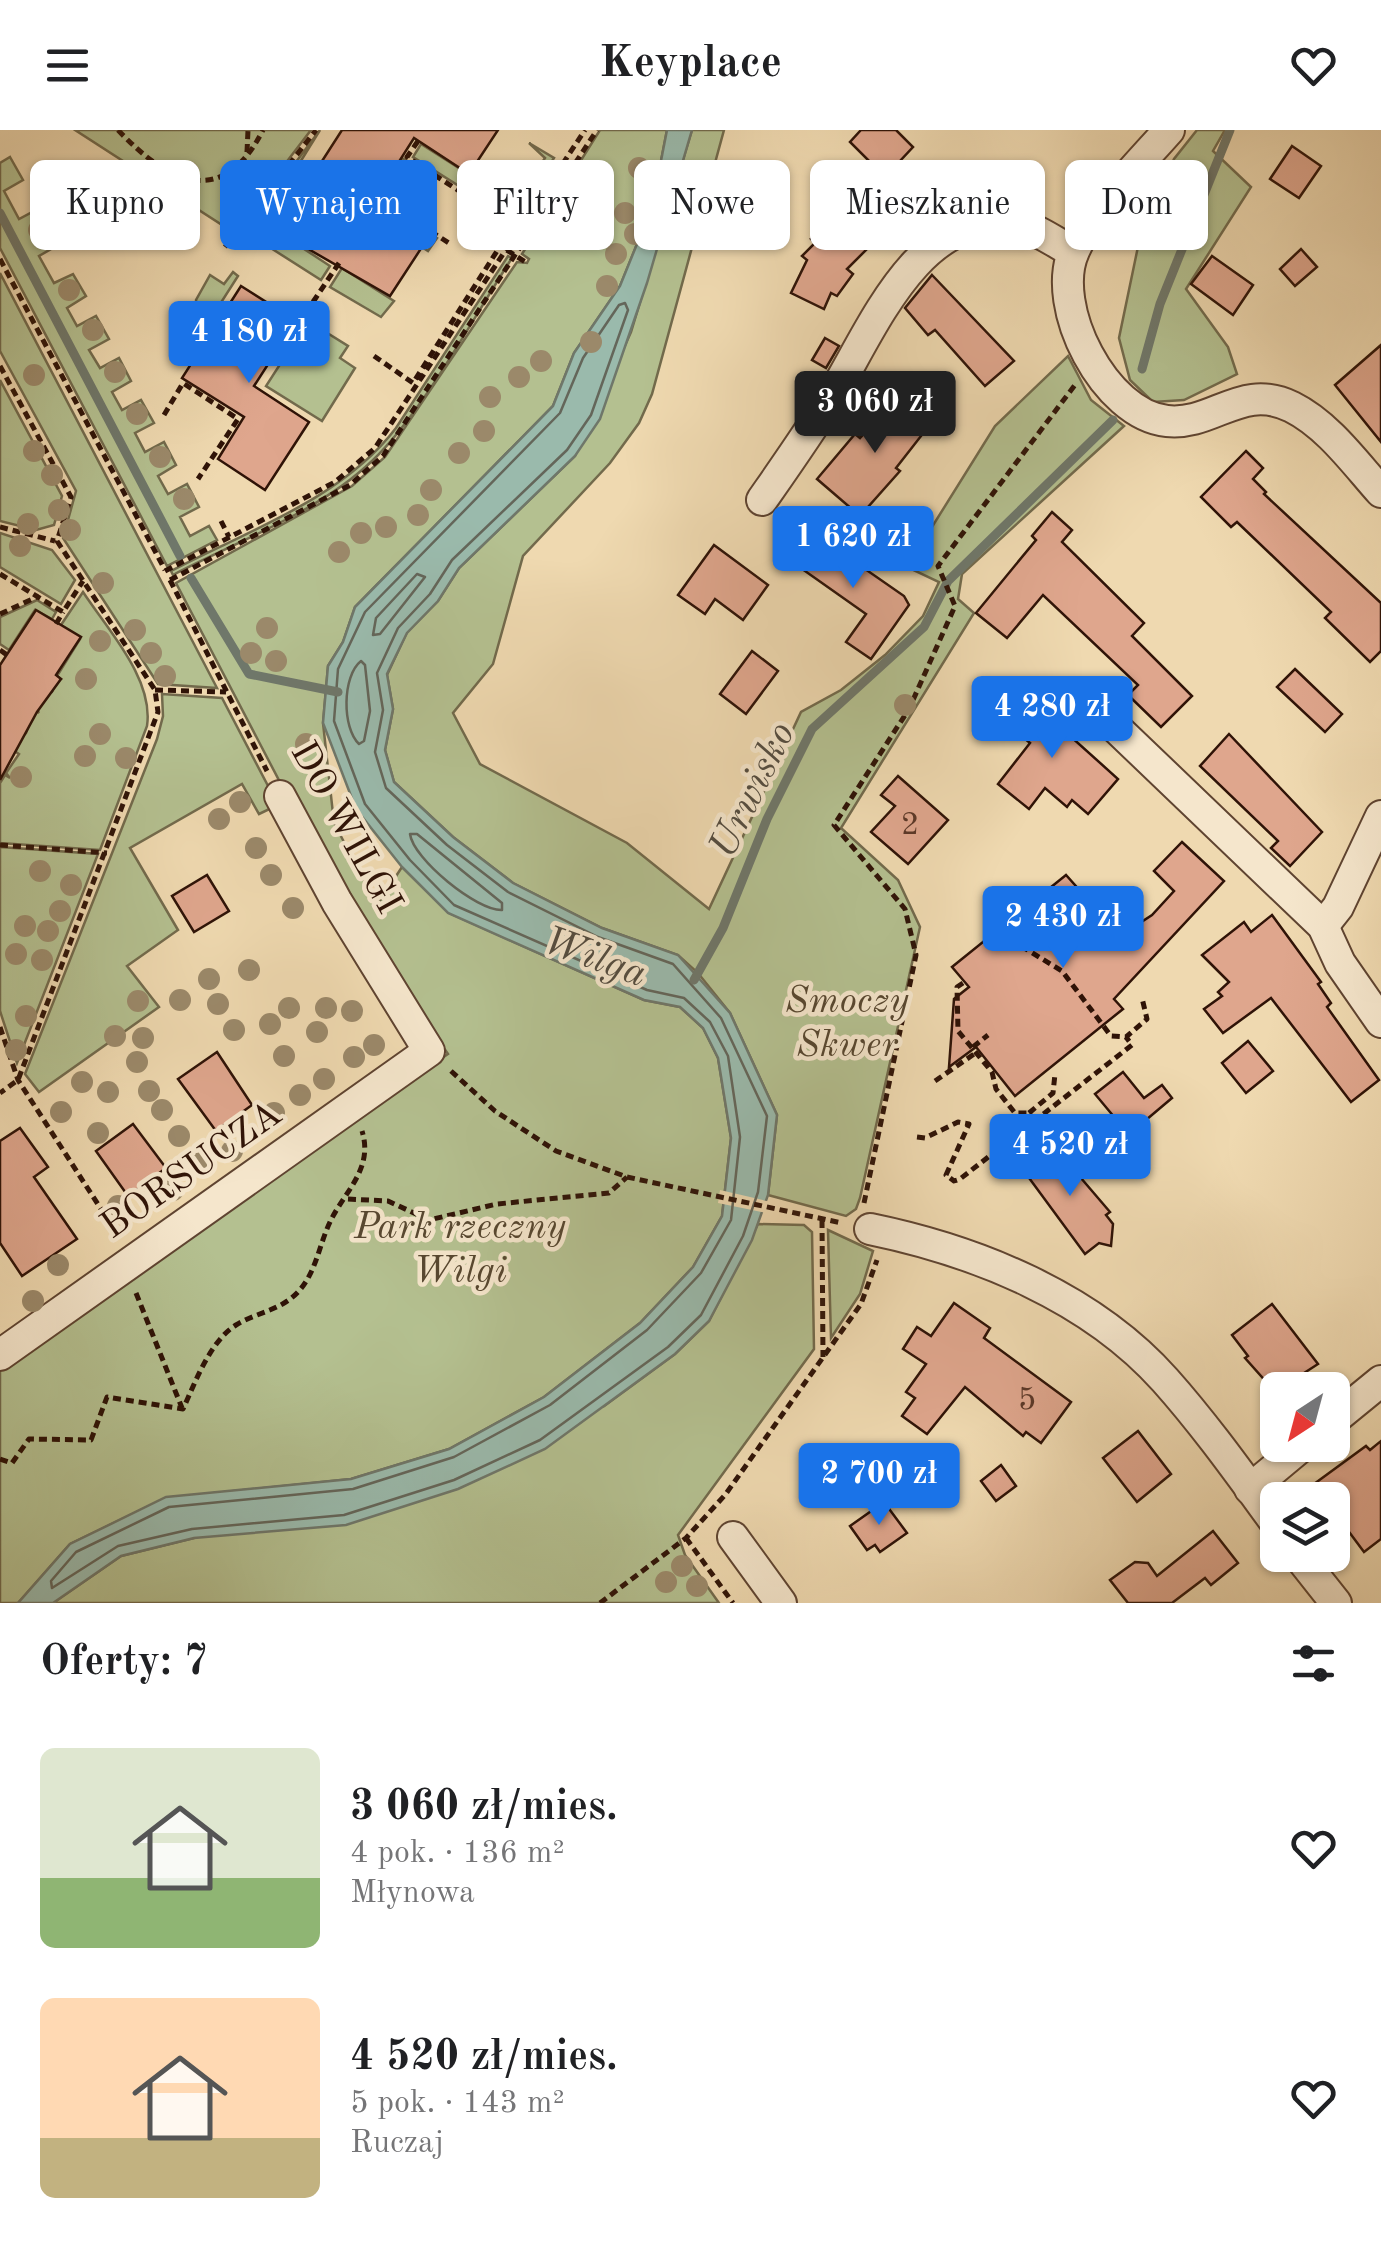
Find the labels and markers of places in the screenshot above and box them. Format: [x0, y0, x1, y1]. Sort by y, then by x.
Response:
pin: 4 180 zł [146, 301, 352, 386]
pin: 3 060 zł [772, 371, 978, 456]
pin: 1 620 zł [750, 506, 956, 591]
pin: 4 280 zł [949, 676, 1155, 761]
pin: 2 430 zł [960, 886, 1166, 971]
pin: 4 520 zł [967, 1114, 1173, 1199]
pin: 2 700 zł [776, 1443, 982, 1528]

